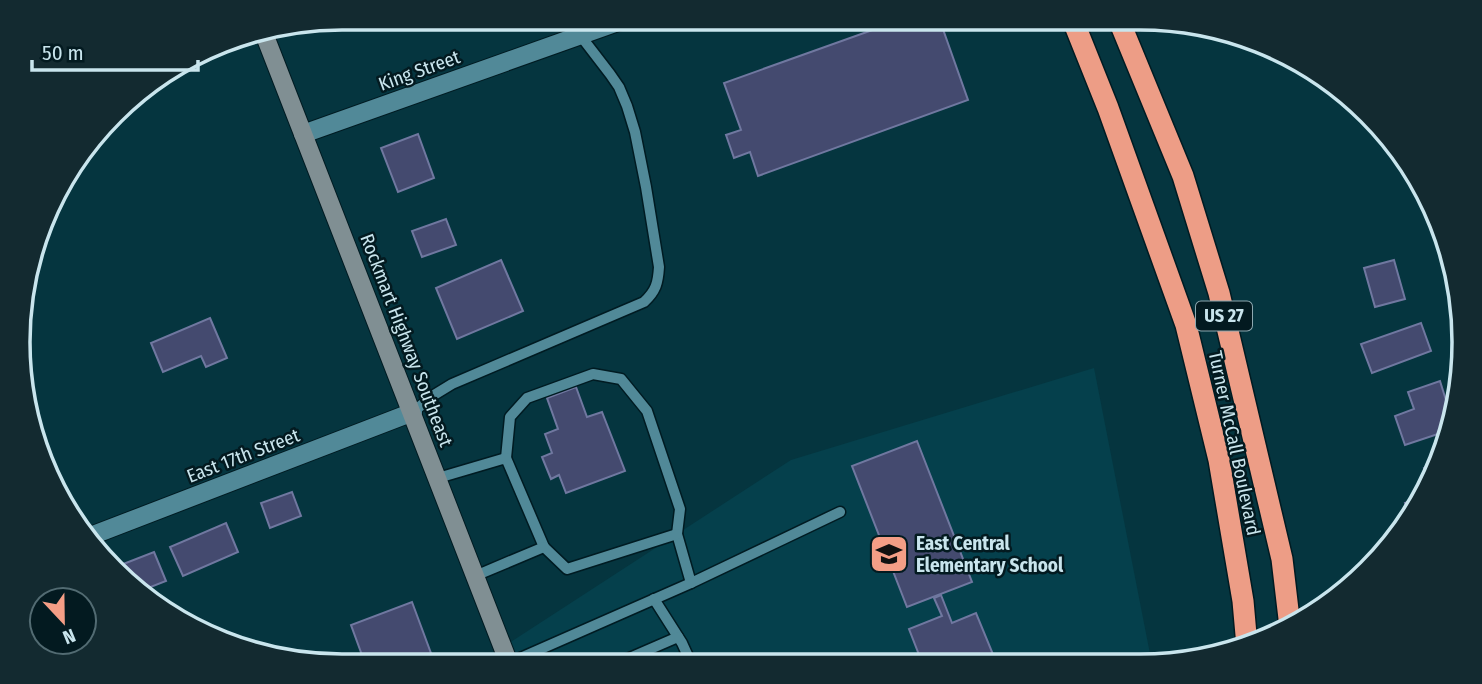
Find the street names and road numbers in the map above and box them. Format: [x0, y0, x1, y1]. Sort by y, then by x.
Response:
street label: King Street [375, 45, 464, 96]
street label: Rockmart Highway Southeast [355, 231, 458, 451]
road number: US 27 [1196, 302, 1252, 330]
street label: Turner McCall Boulevard [1204, 349, 1265, 538]
street label: East 17th Street [183, 423, 304, 488]

